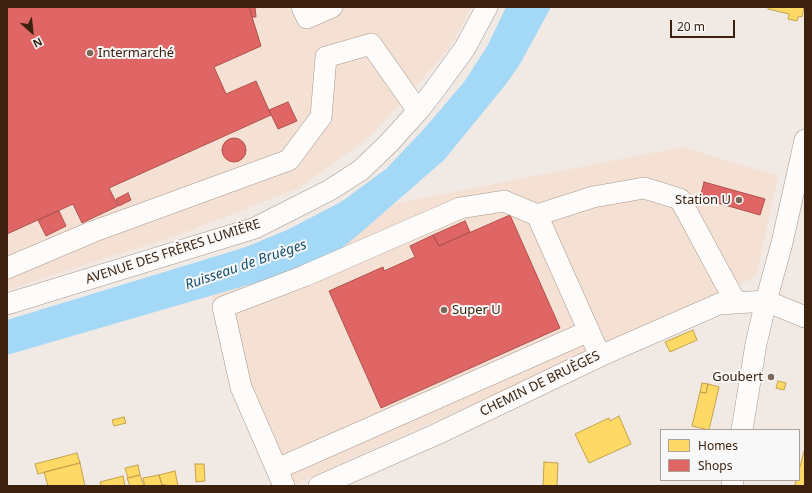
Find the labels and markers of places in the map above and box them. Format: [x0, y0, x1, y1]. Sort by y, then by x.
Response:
place label: Intermarché [98, 45, 174, 61]
marker: Intermarché [85, 48, 95, 58]
place label: Station U [675, 192, 731, 208]
marker: Station U [734, 195, 744, 205]
place label: Super U [452, 302, 501, 318]
marker: Super U [439, 305, 449, 315]
place label: Goubert [712, 369, 763, 385]
marker: Goubert [766, 372, 776, 382]

